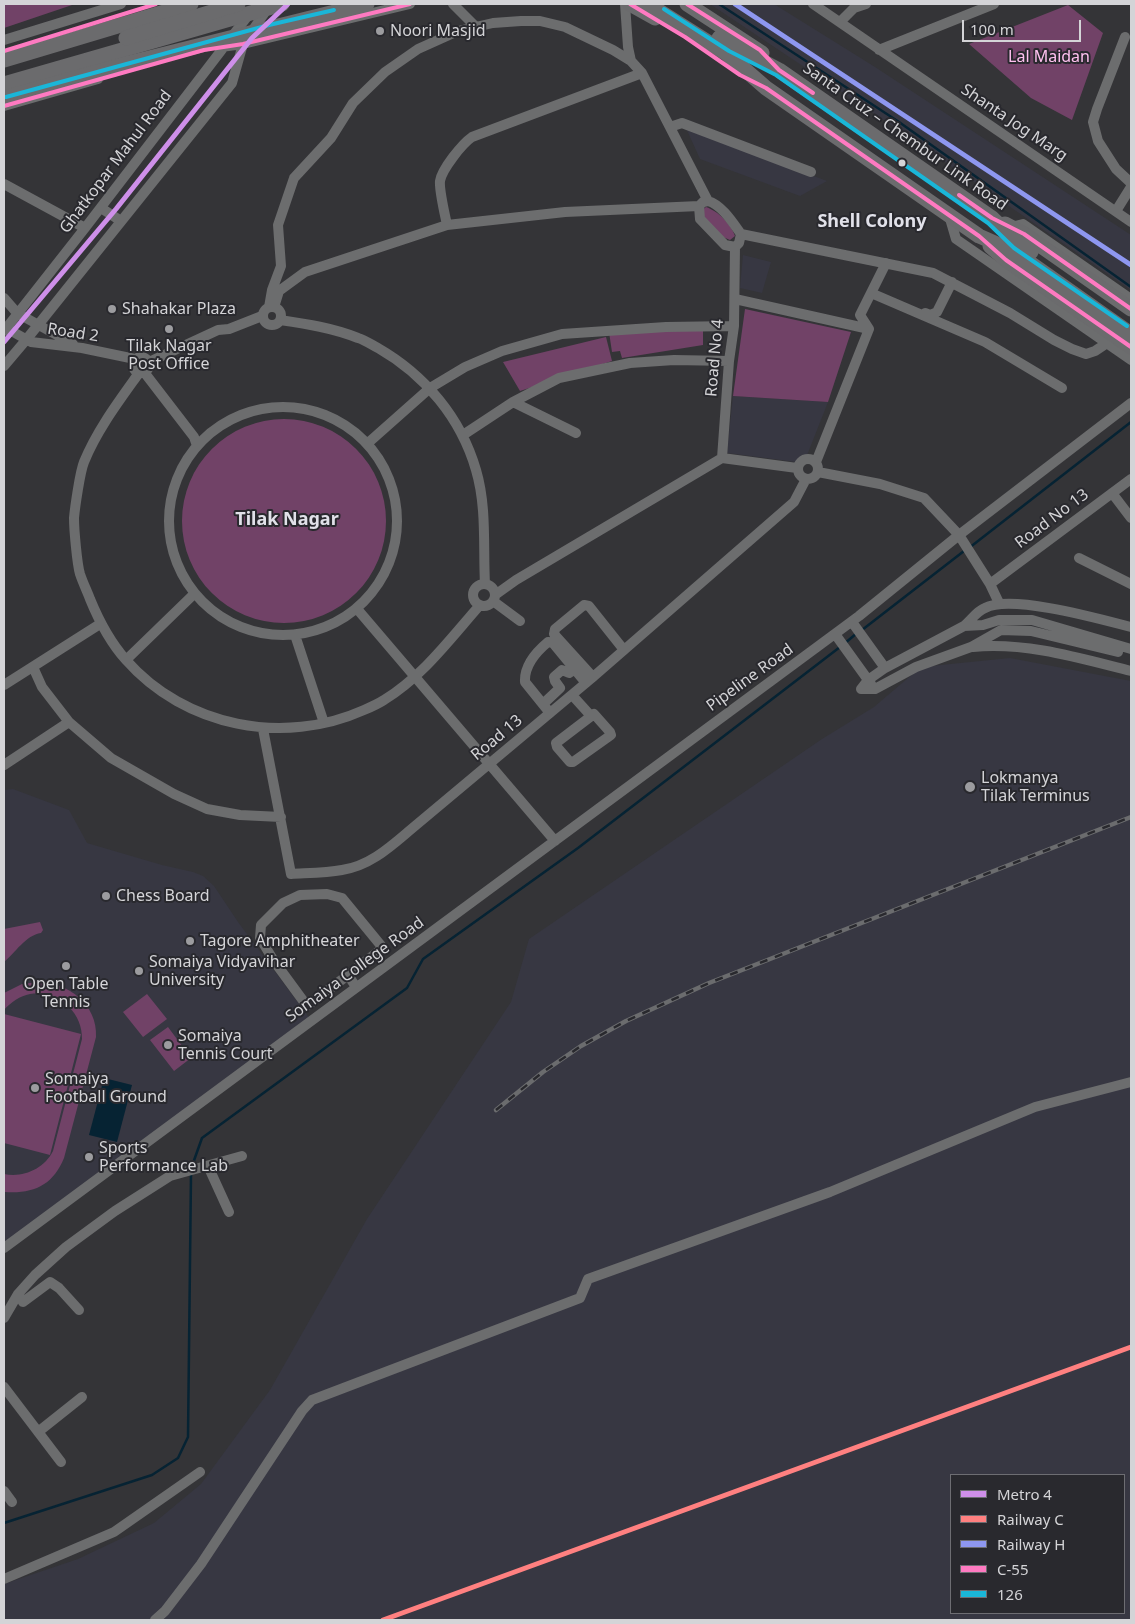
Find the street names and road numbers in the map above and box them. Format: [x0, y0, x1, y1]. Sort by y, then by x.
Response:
street label: Santa Cruz – Chembur Link Road [799, 59, 1011, 215]
street label: Shanta Jog Marg [957, 80, 1071, 166]
street label: Ghatkopar Mahul Road [56, 87, 176, 237]
street label: Road No 4 [702, 318, 728, 398]
street label: Road 2 [46, 319, 100, 347]
street label: Road No 13 [1012, 485, 1092, 553]
street label: Pipeline Road [703, 640, 797, 716]
street label: Road 13 [467, 711, 527, 765]
street label: Somaiya College Road [282, 913, 428, 1027]

